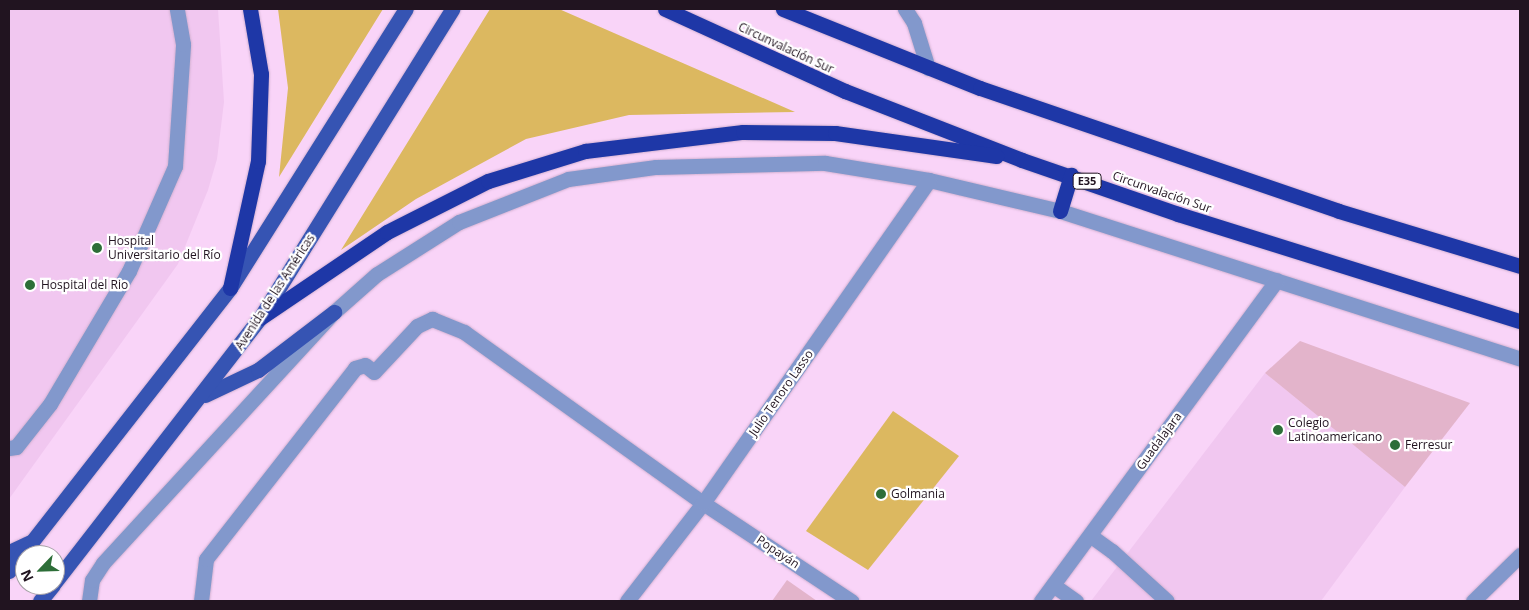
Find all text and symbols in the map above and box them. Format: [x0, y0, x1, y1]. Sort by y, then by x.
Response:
street label: Circunvalación Sur [736, 20, 836, 76]
street label: Circunvalación Sur [1111, 168, 1213, 216]
road number: E35 [1072, 172, 1102, 190]
street label: Avenida de las Américas [232, 231, 318, 353]
place label: Hospital Universitario del Río [108, 234, 221, 262]
marker: Hospital Universitario del Río [90, 241, 104, 255]
marker: Hospital del Rio [23, 278, 37, 292]
place label: Hospital del Rio [41, 278, 128, 292]
street label: Julio Tenoro Lasso [746, 347, 816, 439]
street label: Guadalajara [1133, 409, 1185, 473]
place label: Colegio Latinoamericano [1288, 416, 1382, 444]
marker: Colegio Latinoamericano [1272, 424, 1284, 436]
place label: Ferresur [1405, 438, 1452, 452]
marker: Ferresur [1389, 439, 1401, 451]
place label: Golmania [891, 487, 945, 501]
marker: Golmania [875, 488, 887, 500]
street label: Popayán [754, 532, 802, 572]
north arrow [15, 545, 65, 595]
text: N [16, 567, 38, 585]

